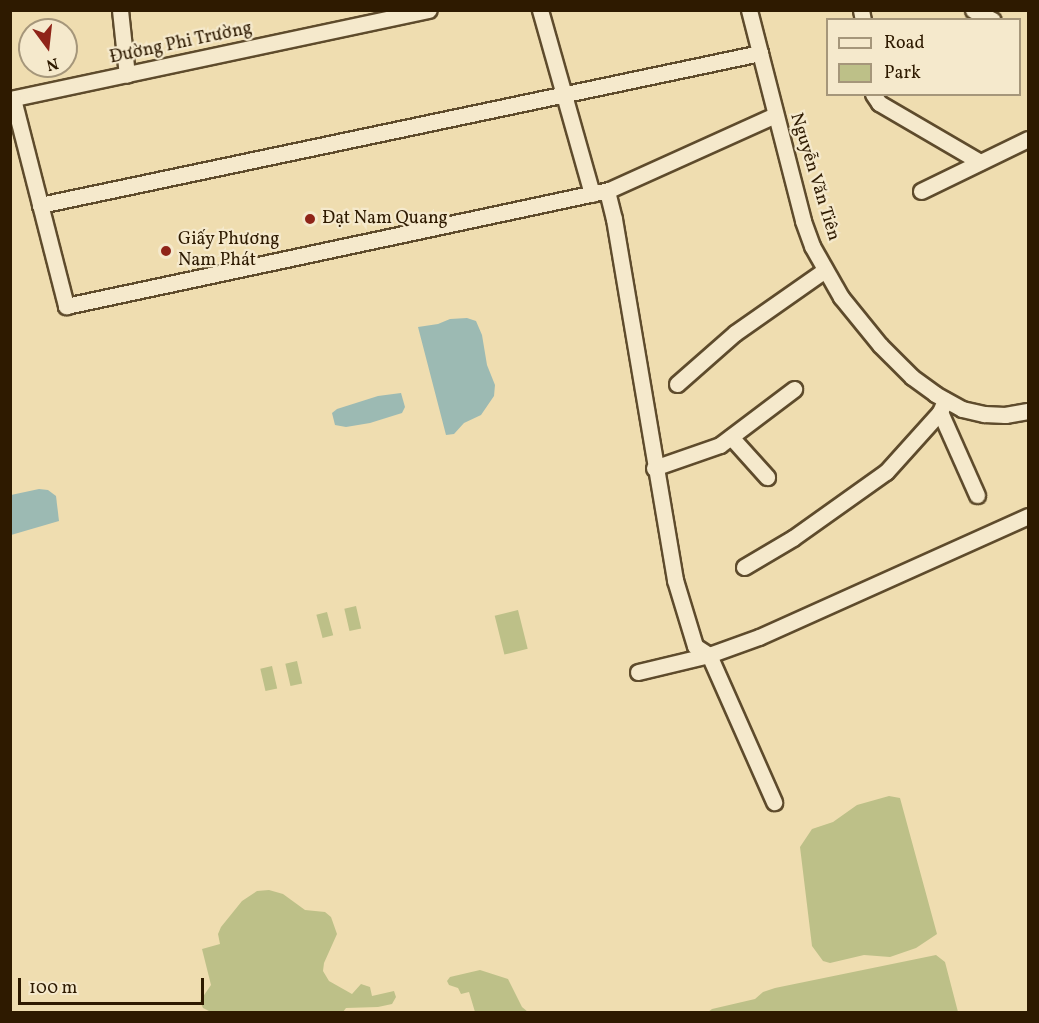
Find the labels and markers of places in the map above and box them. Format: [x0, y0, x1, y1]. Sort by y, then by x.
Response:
place label: Đạt Nam Quang [322, 208, 448, 230]
marker: Đạt Nam Quang [303, 212, 317, 226]
place label: Giấy Phương Nam Phát [178, 230, 280, 272]
marker: Giấy Phương Nam Phát [159, 244, 173, 258]

